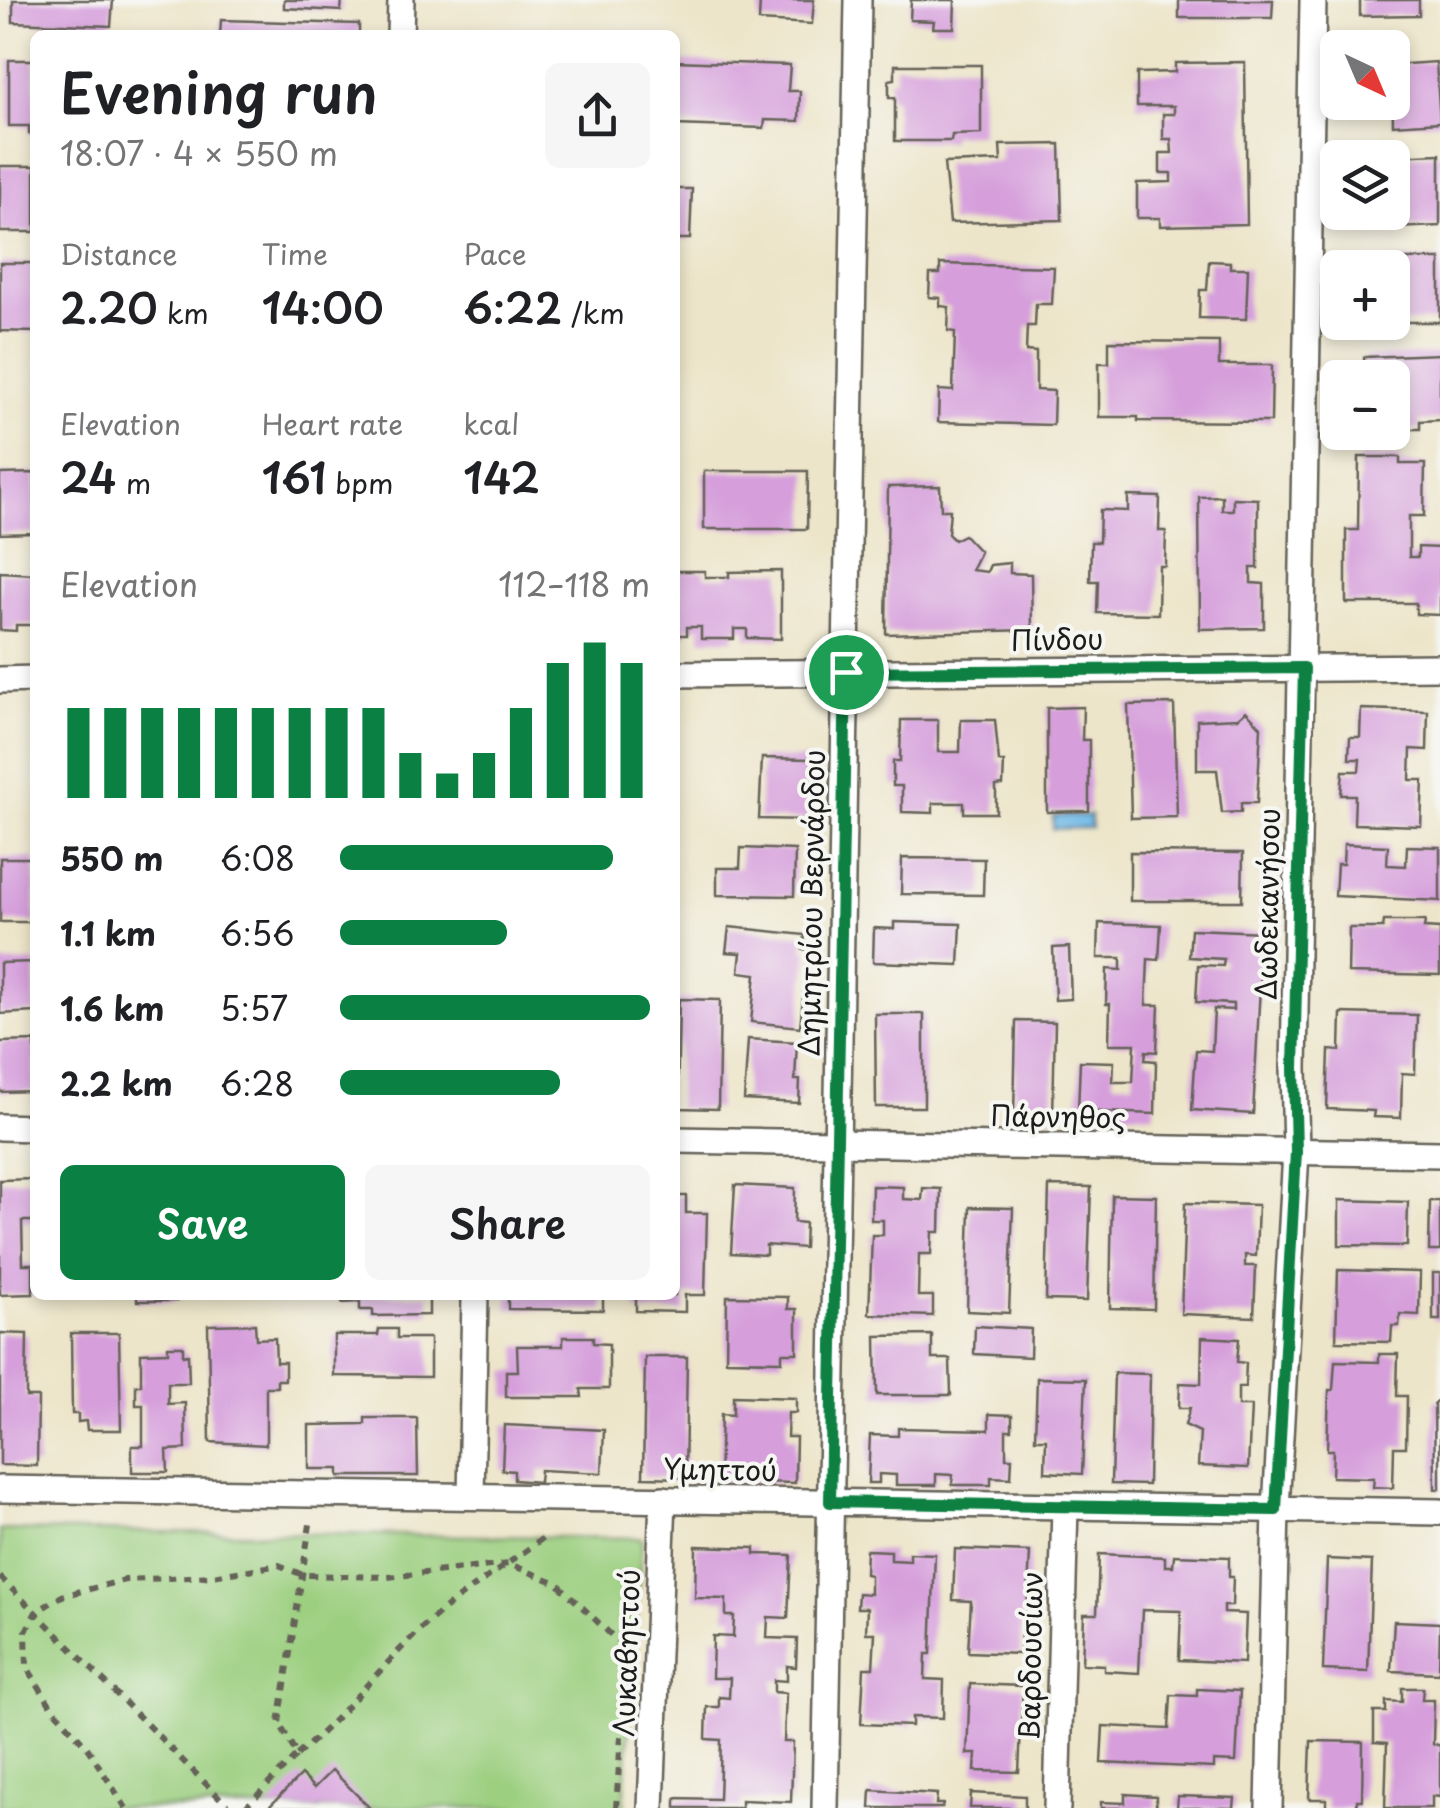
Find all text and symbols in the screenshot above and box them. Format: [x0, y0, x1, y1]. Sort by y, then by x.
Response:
north arrow [1320, 30, 1410, 120]
map controls [1320, 30, 1410, 450]
text: Evening run [60, 50, 378, 133]
button: share [545, 63, 650, 168]
text: 18:07 · 4 × 550 m [60, 129, 338, 177]
button: layers [1320, 140, 1410, 230]
text: Distance [60, 232, 178, 275]
text: Time [262, 232, 328, 275]
text: Pace [463, 232, 527, 275]
button: + [1320, 250, 1410, 340]
text: 2.20 [60, 275, 158, 338]
text: 14:00 [262, 275, 384, 338]
text: 6:22 [463, 275, 562, 338]
text: km [158, 291, 209, 334]
text: /km [562, 291, 625, 334]
button: − [1320, 360, 1410, 450]
text: Elevation [60, 402, 181, 445]
text: Heart rate [262, 402, 403, 445]
text: kcal [463, 402, 519, 445]
text: 24 [60, 445, 117, 508]
text: 161 [262, 445, 326, 508]
text: 142 [463, 445, 540, 508]
text: m [117, 461, 151, 504]
text: bpm [326, 461, 393, 504]
text: Elevation [60, 560, 198, 608]
text: 112–118 m [498, 560, 650, 608]
street label: Πίνδου [1010, 616, 1104, 661]
pin [804, 630, 889, 715]
icon: arrive [819, 645, 874, 700]
street label: Δημητρίου Βερνάρδου [786, 749, 835, 1057]
street label: Δωδεκανήσου [1243, 808, 1290, 1000]
text: 550 m [60, 834, 163, 882]
text: 6:08 [220, 834, 295, 882]
text: 1.1 km [60, 909, 156, 957]
text: 6:56 [220, 909, 294, 957]
text: 1.6 km [60, 984, 165, 1032]
text: 5:57 [220, 984, 288, 1032]
text: 2.2 km [60, 1059, 173, 1107]
text: 6:28 [220, 1059, 294, 1107]
street label: Πάρνηθος [990, 1093, 1126, 1138]
button: Save [60, 1165, 345, 1280]
button: Share [365, 1165, 650, 1280]
street label: Υμηττού [663, 1446, 777, 1491]
street label: Λυκαβηττού [601, 1568, 650, 1737]
street label: Βαρδουσίων [1007, 1571, 1052, 1741]

